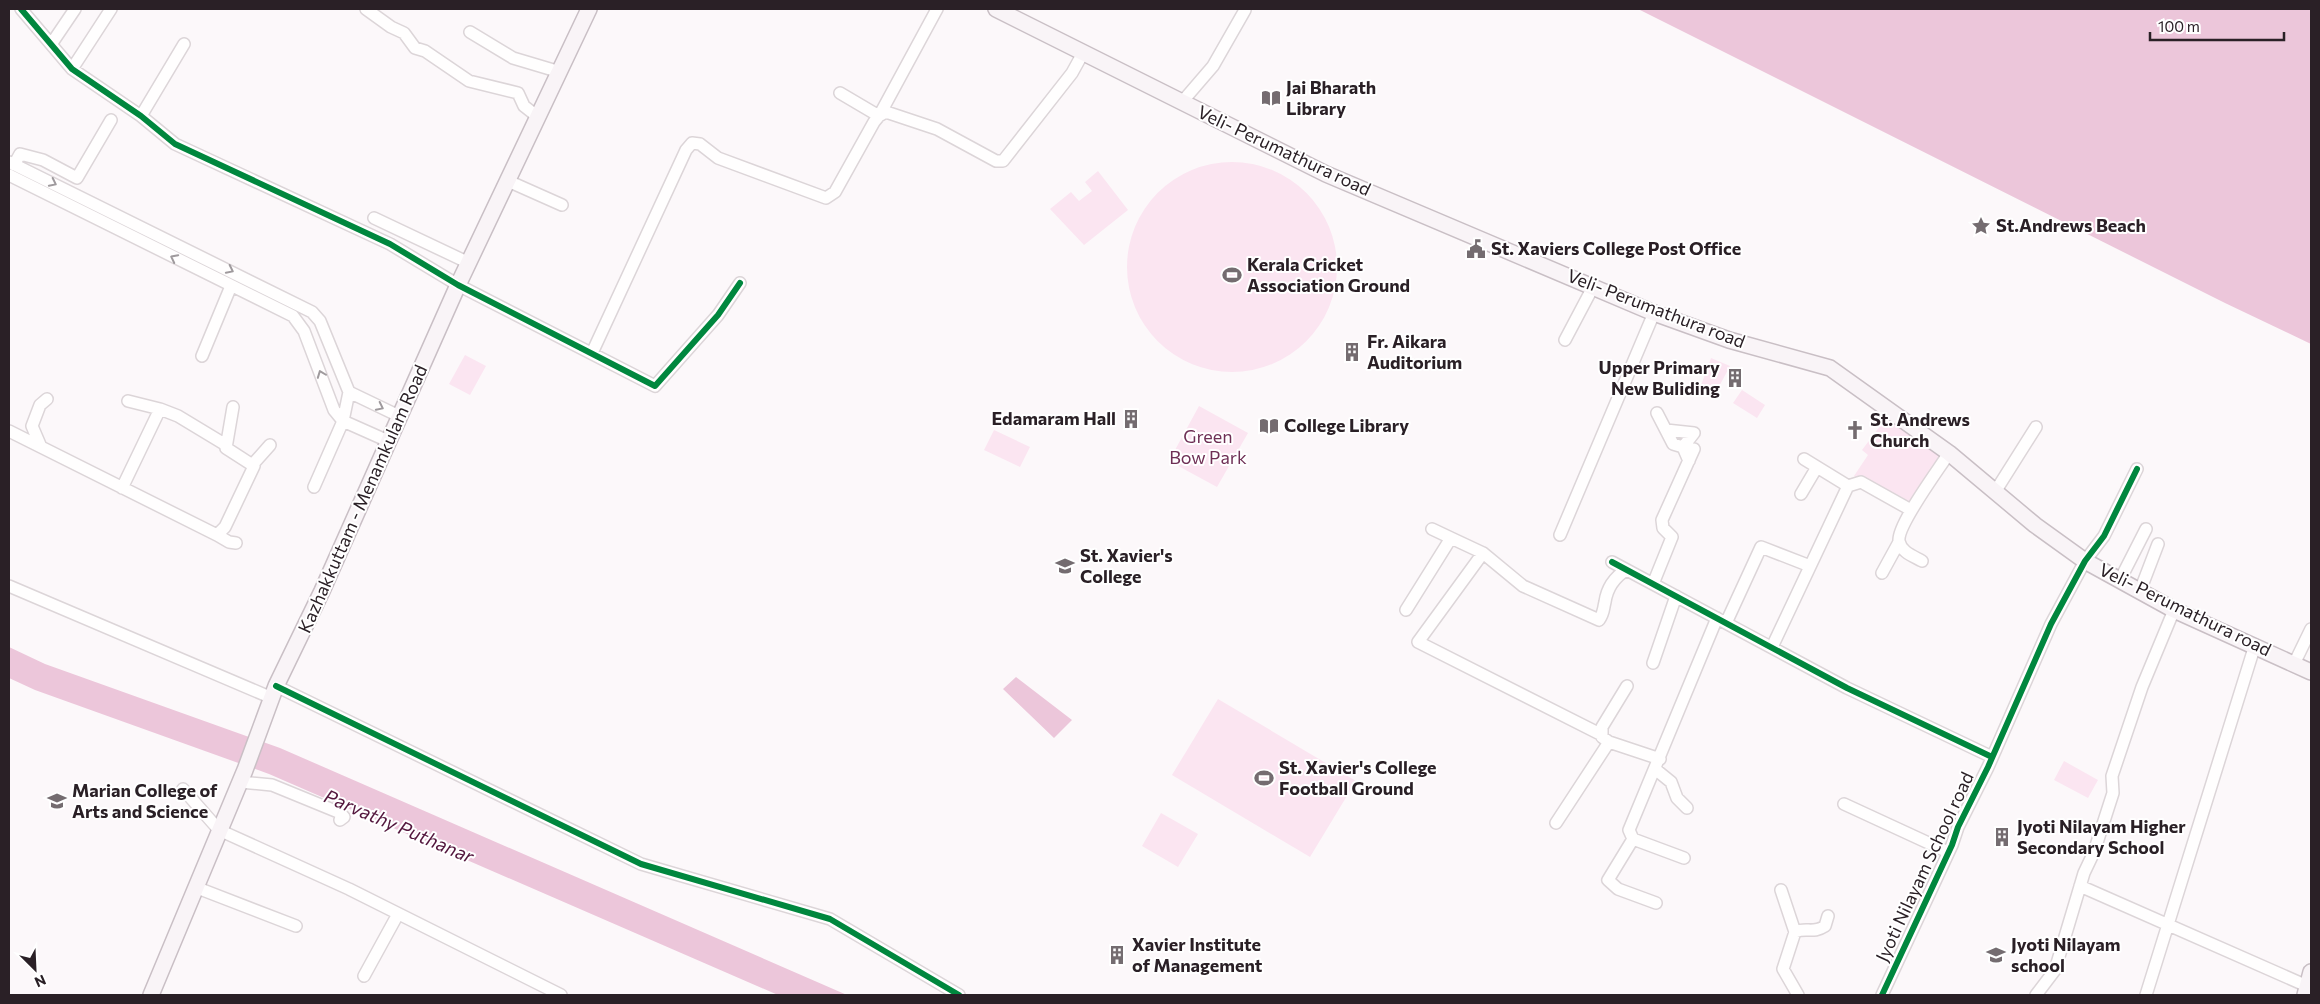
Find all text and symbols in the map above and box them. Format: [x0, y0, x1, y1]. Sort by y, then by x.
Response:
scale bar [2150, 10, 2284, 42]
text: 100 m [2158, 17, 2200, 35]
place label: Jai Bharath Library [1286, 76, 1376, 119]
library icon: Jai Bharath Library [1260, 87, 1282, 109]
street label: Veli- Perumathura road [1194, 100, 1375, 200]
one-way arrow [47, 177, 56, 187]
place label: St.Andrews Beach [1996, 214, 2146, 236]
place icon: St.Andrews Beach [1970, 215, 1992, 237]
place label: St. Xaviers College Post Office [1491, 237, 1741, 259]
public building icon: St. Xaviers College Post Office [1465, 238, 1487, 260]
one-way arrow [170, 253, 179, 264]
place label: Kerala Cricket Association Ground [1247, 253, 1410, 296]
one-way arrow [225, 264, 234, 274]
sports icon: Kerala Cricket Association Ground [1221, 264, 1243, 286]
street label: Veli- Perumathura road [1564, 264, 1748, 352]
place label: Fr. Aikara Auditorium [1367, 330, 1462, 373]
building icon: Fr. Aikara Auditorium [1341, 341, 1363, 363]
place label: Upper Primary New Buliding [1599, 356, 1720, 399]
street label: Kazhakkuttam - Menamkulam Road [293, 361, 431, 636]
building icon: Upper Primary New Buliding [1724, 367, 1746, 389]
one-way arrow [317, 370, 327, 379]
one-way arrow [375, 400, 384, 411]
place label: Edamaram Hall [991, 407, 1116, 429]
building icon: Edamaram Hall [1120, 408, 1142, 430]
place label: St. Andrews Church [1870, 408, 1970, 451]
place label: College Library [1284, 414, 1409, 436]
library icon: College Library [1258, 415, 1280, 437]
church icon: St. Andrews Church [1844, 419, 1866, 441]
park label: Green Bow Park [1169, 425, 1247, 468]
place label: St. Xavier's College [1080, 544, 1173, 587]
school or university icon: St. Xavier's College [1054, 555, 1076, 577]
street label: Veli- Perumathura road [2096, 558, 2275, 660]
place label: St. Xavier's College Football Ground [1279, 756, 1437, 799]
sports icon: St. Xavier's College Football Ground [1253, 767, 1275, 789]
street label: Jyoti Nilayam School road [1870, 768, 1978, 965]
place label: Marian College of Arts and Science [72, 779, 218, 822]
water label: Parvathy Puthanar [321, 784, 479, 868]
school or university icon: Marian College of Arts and Science [46, 790, 68, 812]
place label: Jyoti Nilayam Higher Secondary School [2017, 815, 2186, 858]
building icon: Jyoti Nilayam Higher Secondary School [1991, 826, 2013, 848]
place label: Xavier Institute of Management [1132, 933, 1263, 976]
place label: Jyoti Nilayam school [2011, 933, 2121, 976]
north arrow [10, 944, 60, 994]
building icon: Xavier Institute of Management [1106, 944, 1128, 966]
school or university icon: Jyoti Nilayam school [1985, 944, 2007, 966]
text: N [32, 971, 49, 991]

